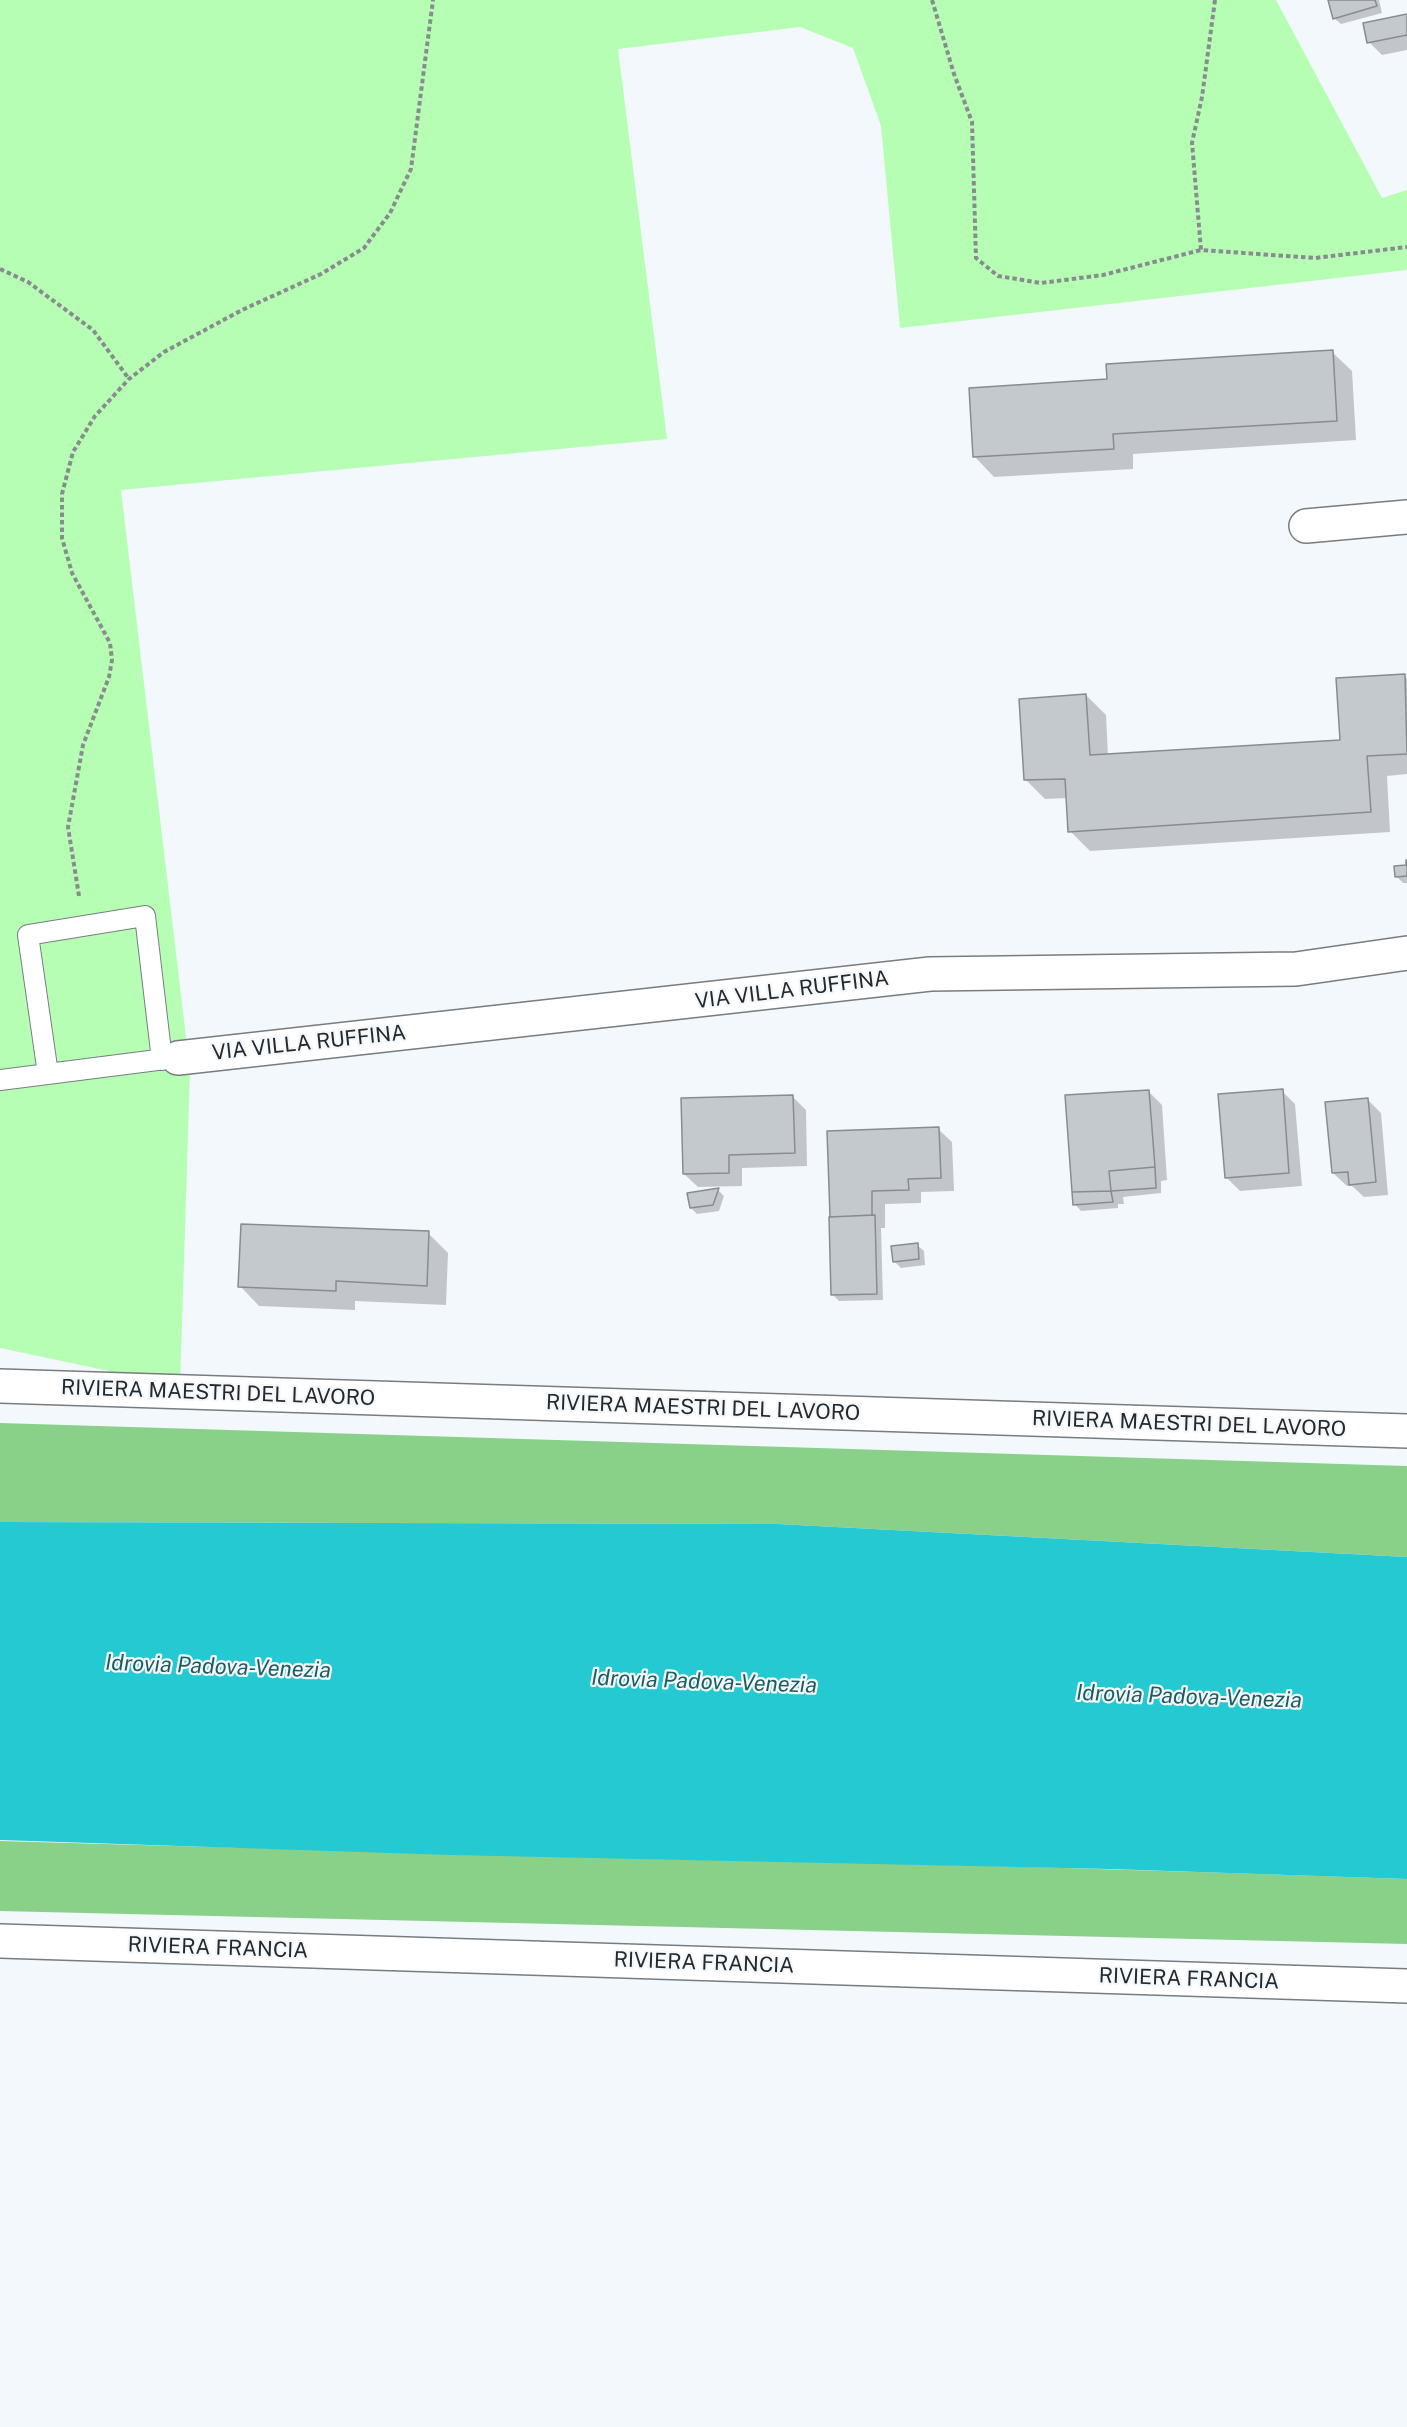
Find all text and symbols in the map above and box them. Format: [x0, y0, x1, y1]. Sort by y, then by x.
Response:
street label: VIA VILLA RUFFINA [694, 966, 890, 1014]
street label: VIA VILLA RUFFINA [211, 1020, 407, 1066]
street label: RIVIERA MAESTRI DEL LAVORO [61, 1375, 375, 1411]
street label: RIVIERA MAESTRI DEL LAVORO [546, 1390, 860, 1426]
street label: RIVIERA MAESTRI DEL LAVORO [1032, 1406, 1346, 1442]
water label: Idrovia Padova-Venezia [105, 1650, 331, 1684]
water label: Idrovia Padova-Venezia [591, 1665, 817, 1699]
water label: Idrovia Padova-Venezia [1076, 1680, 1302, 1714]
street label: RIVIERA FRANCIA [127, 1932, 309, 1964]
street label: RIVIERA FRANCIA [613, 1947, 795, 1979]
street label: RIVIERA FRANCIA [1098, 1963, 1280, 1995]

